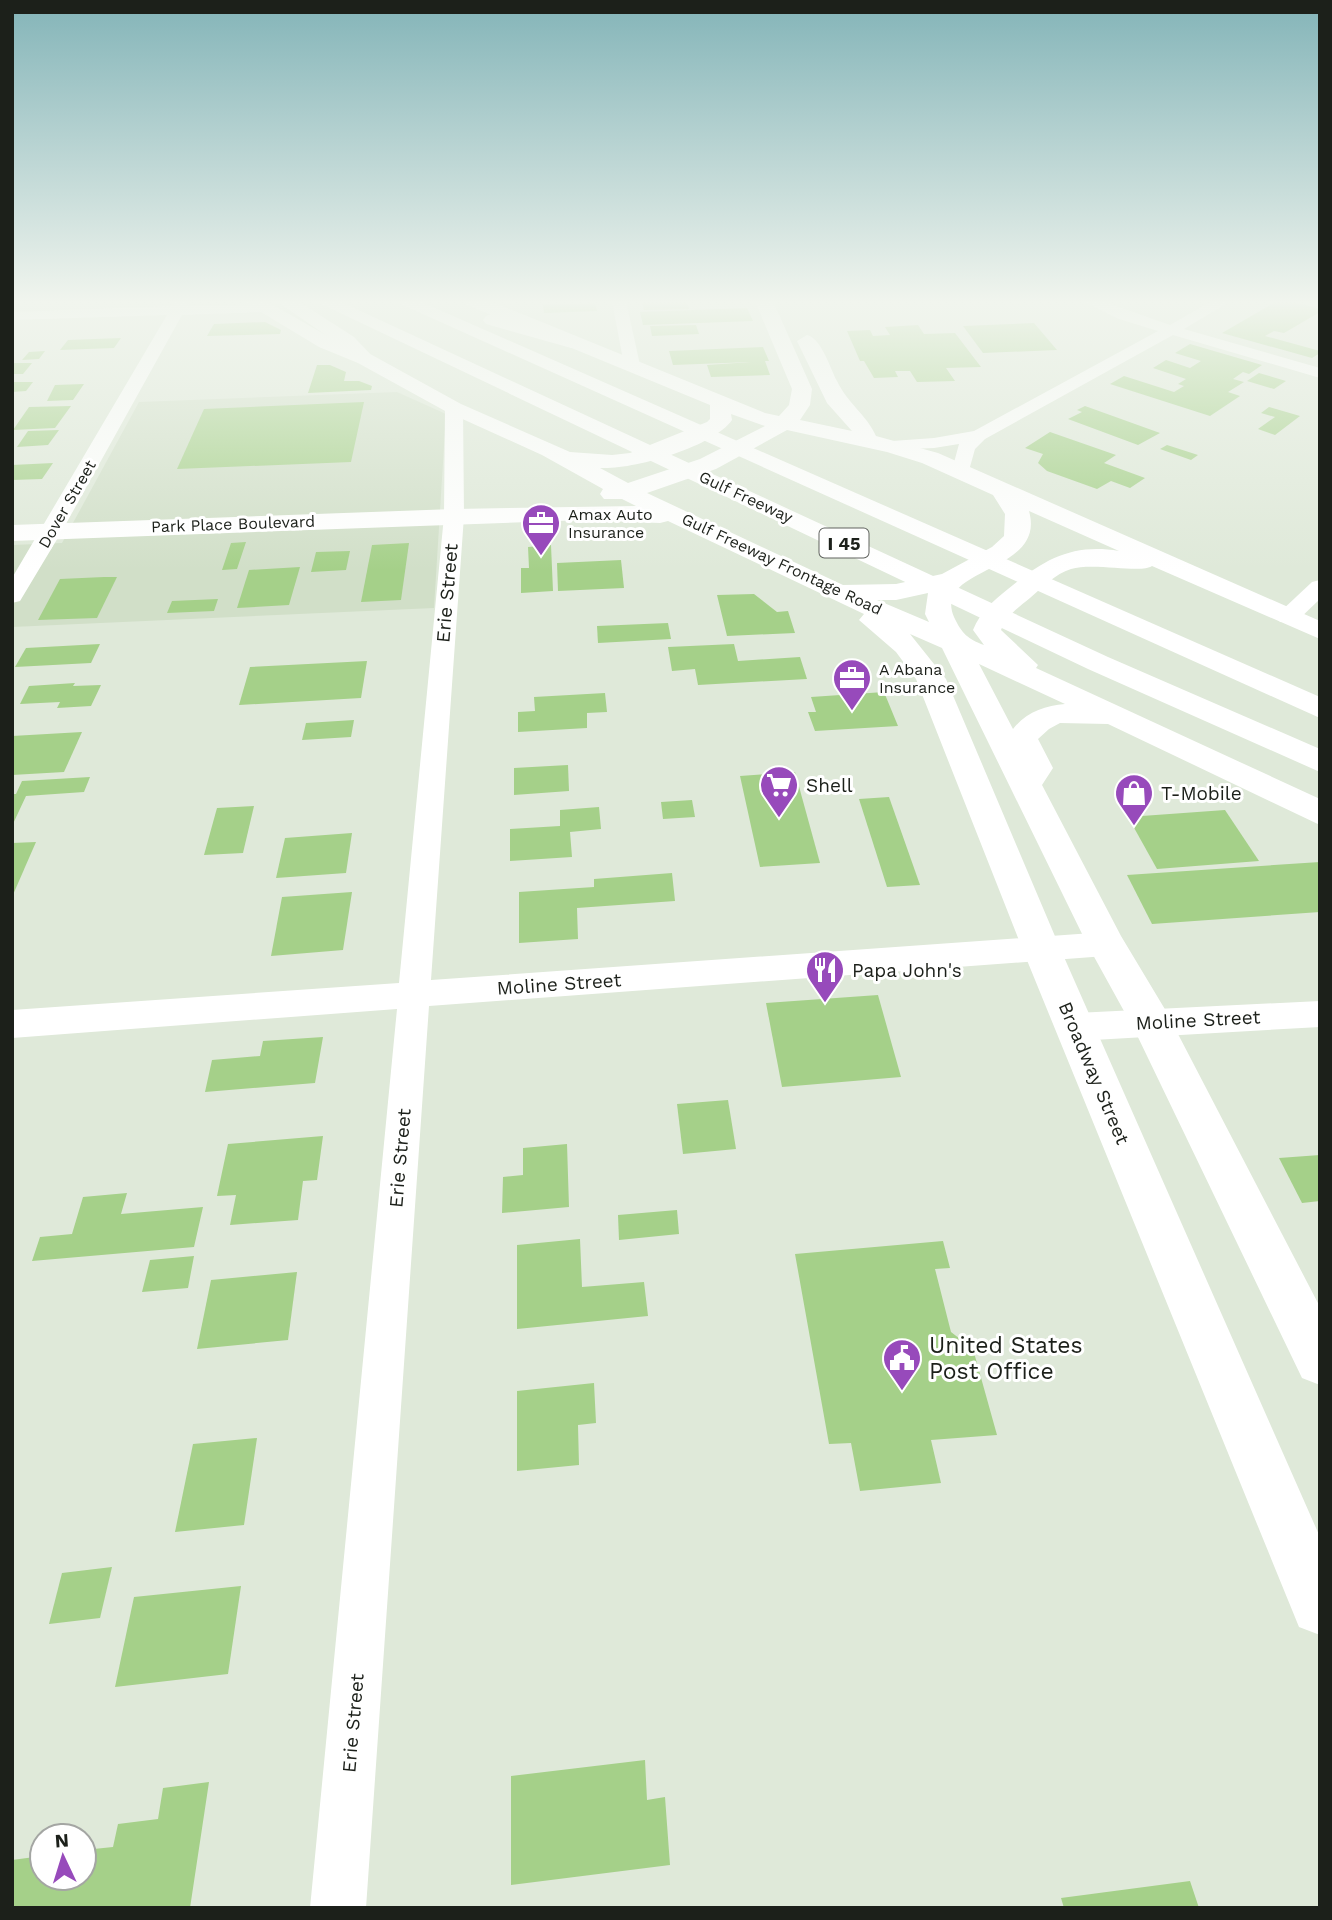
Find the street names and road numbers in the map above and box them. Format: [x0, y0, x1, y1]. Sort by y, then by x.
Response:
street label: Dover Street [34, 456, 100, 551]
street label: Gulf Freeway [696, 467, 797, 527]
street label: Gulf Freeway Frontage Road [679, 509, 885, 619]
street label: Park Place Boulevard [151, 512, 315, 536]
road number: I 45 [820, 528, 868, 558]
street label: Erie Street [431, 542, 463, 644]
street label: Moline Street [496, 968, 622, 1000]
street label: Broadway Street [1054, 998, 1134, 1148]
street label: Moline Street [1135, 1005, 1261, 1035]
street label: Erie Street [384, 1107, 416, 1209]
street label: Erie Street [337, 1672, 369, 1774]

